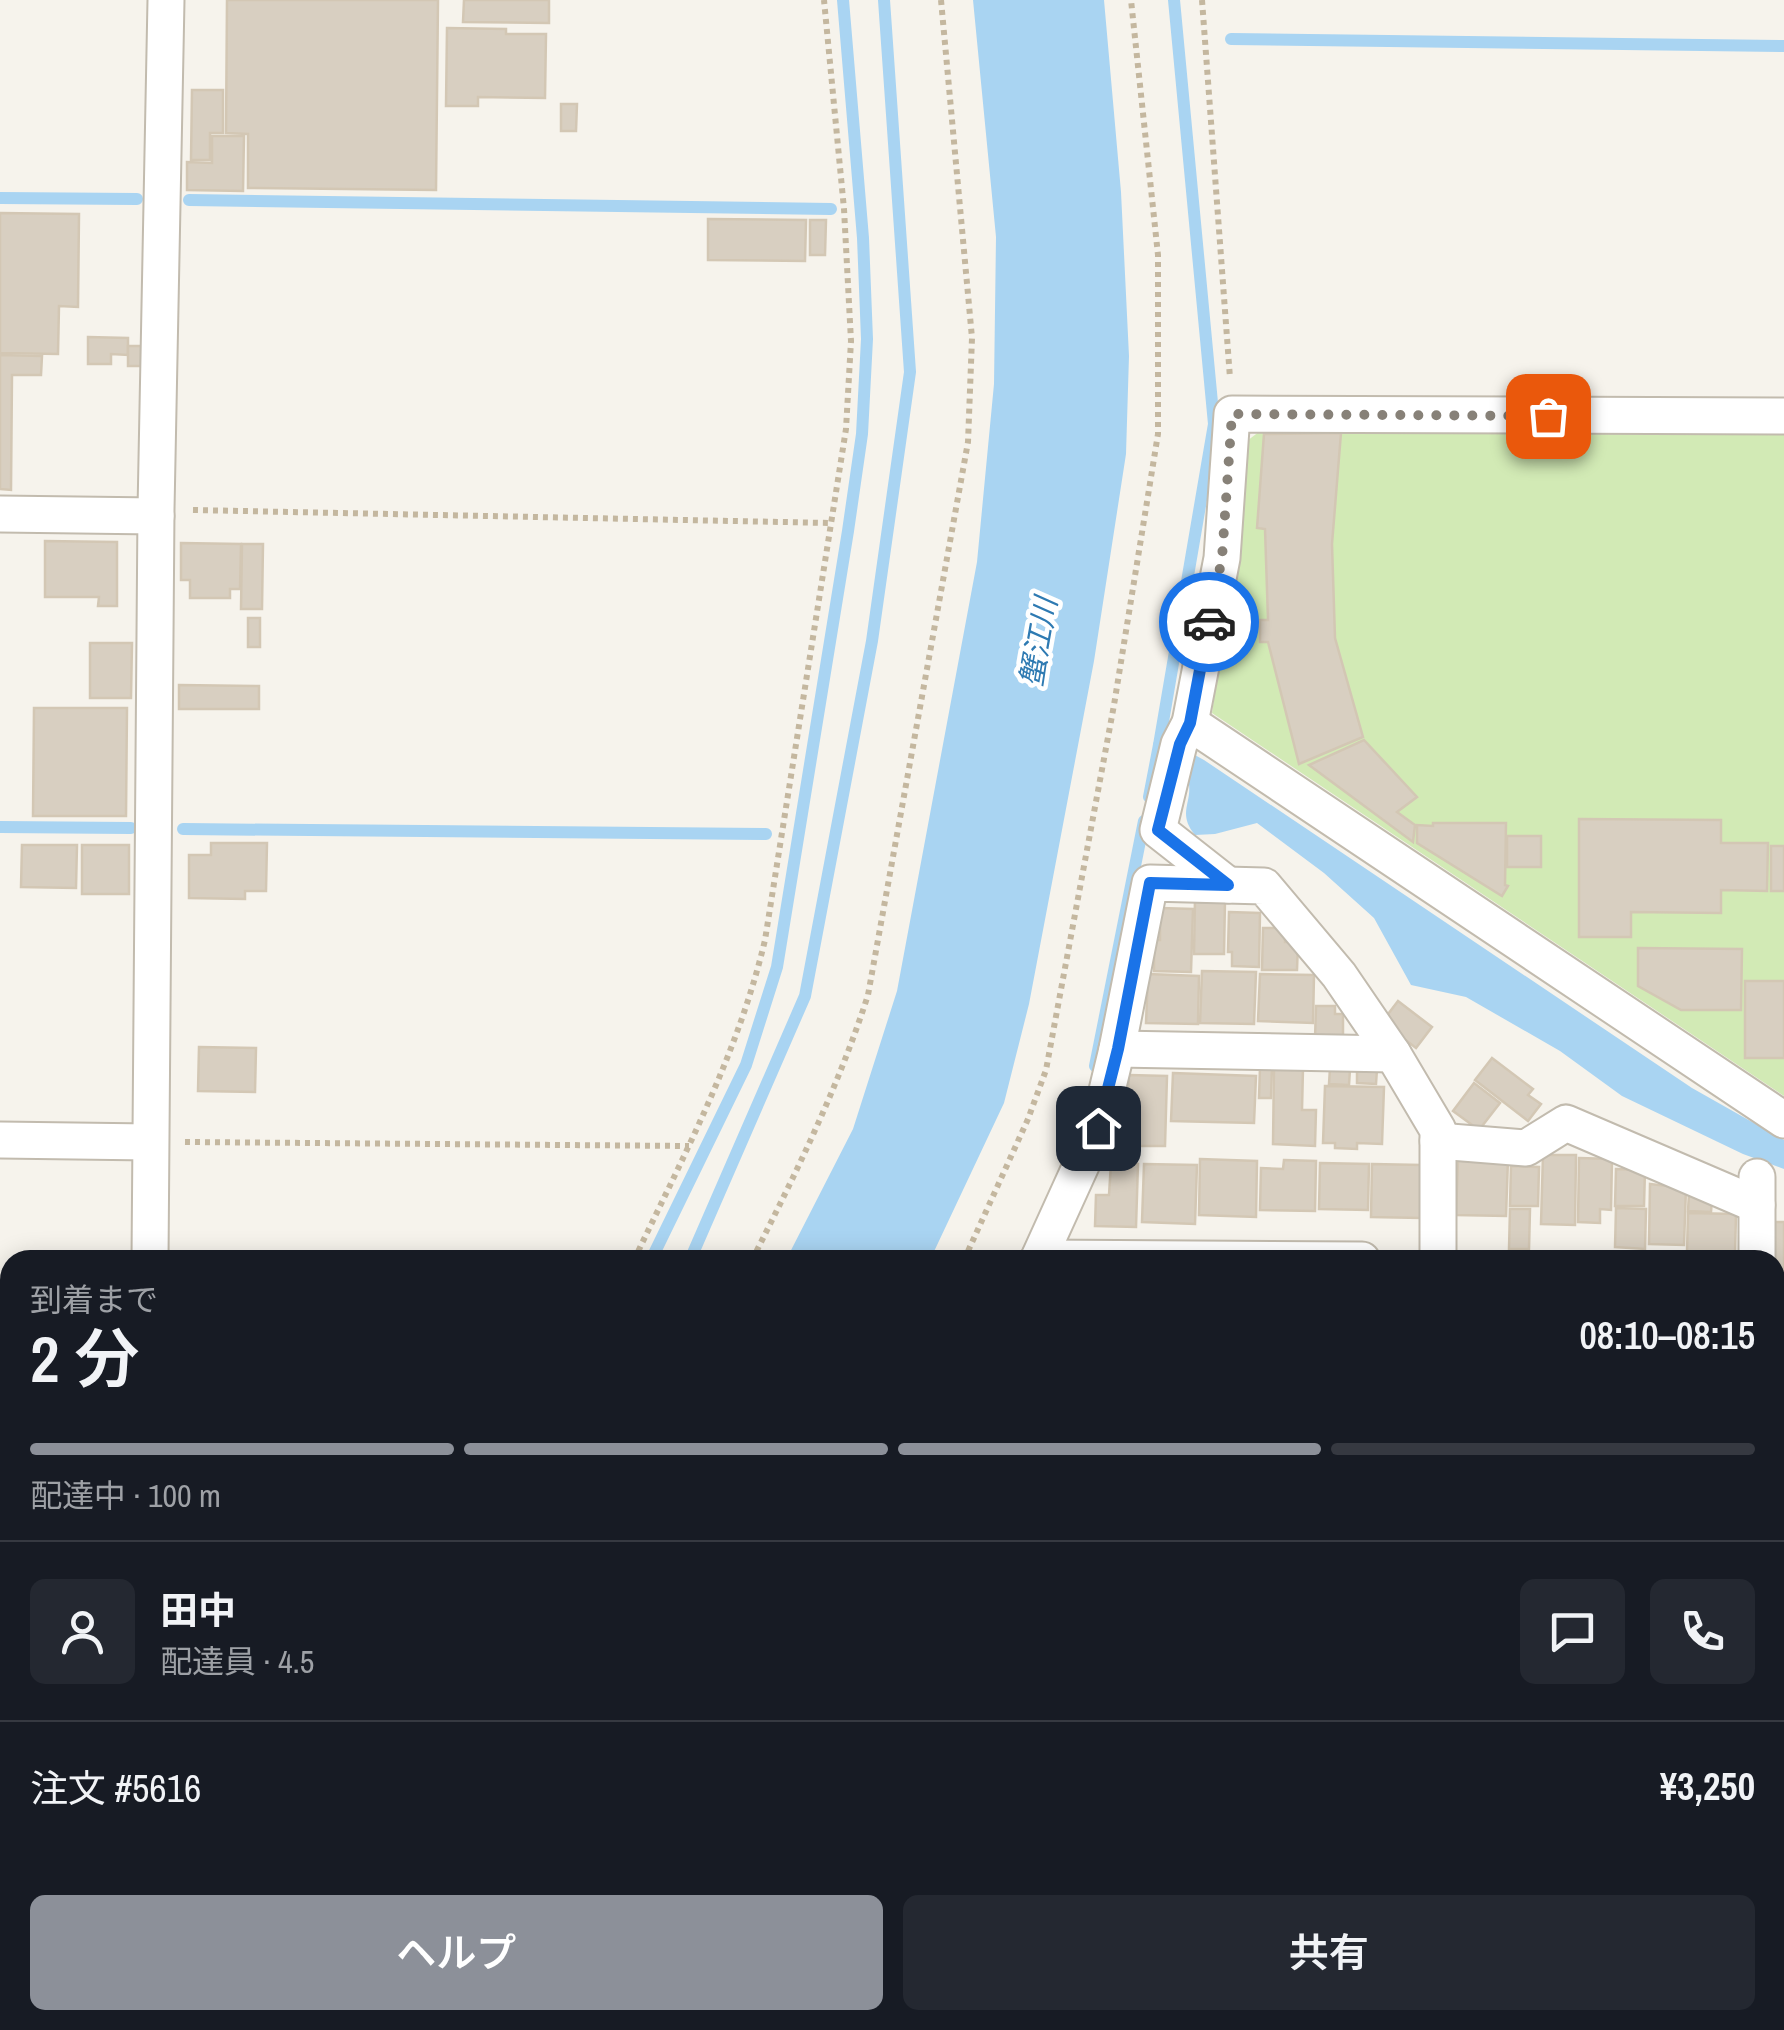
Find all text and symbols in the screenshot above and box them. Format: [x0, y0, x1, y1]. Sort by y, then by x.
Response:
pin [1506, 374, 1591, 459]
icon: bag [1521, 389, 1576, 444]
courier [1159, 572, 1259, 672]
water label: 蟹江川 [1010, 591, 1066, 690]
icon: car [1182, 595, 1237, 650]
pin [1056, 1086, 1141, 1171]
icon: home [1071, 1101, 1126, 1156]
text: 到着まで [30, 1278, 158, 1321]
text: 08:10–08:15 [1579, 1310, 1755, 1361]
text: 2 分 [30, 1315, 139, 1402]
text: 配達中 · 100 m [30, 1474, 221, 1517]
button: person [30, 1579, 135, 1684]
button: chat [1520, 1579, 1625, 1684]
button: phone [1650, 1579, 1755, 1684]
text: 田中 [160, 1585, 236, 1636]
text: 配達員 · 4.5 [160, 1640, 314, 1683]
text: ¥3,250 [1660, 1761, 1755, 1812]
text: 注文 #5616 [30, 1763, 201, 1814]
button: ヘルプ [30, 1895, 883, 2010]
button: 共有 [903, 1895, 1755, 2010]

